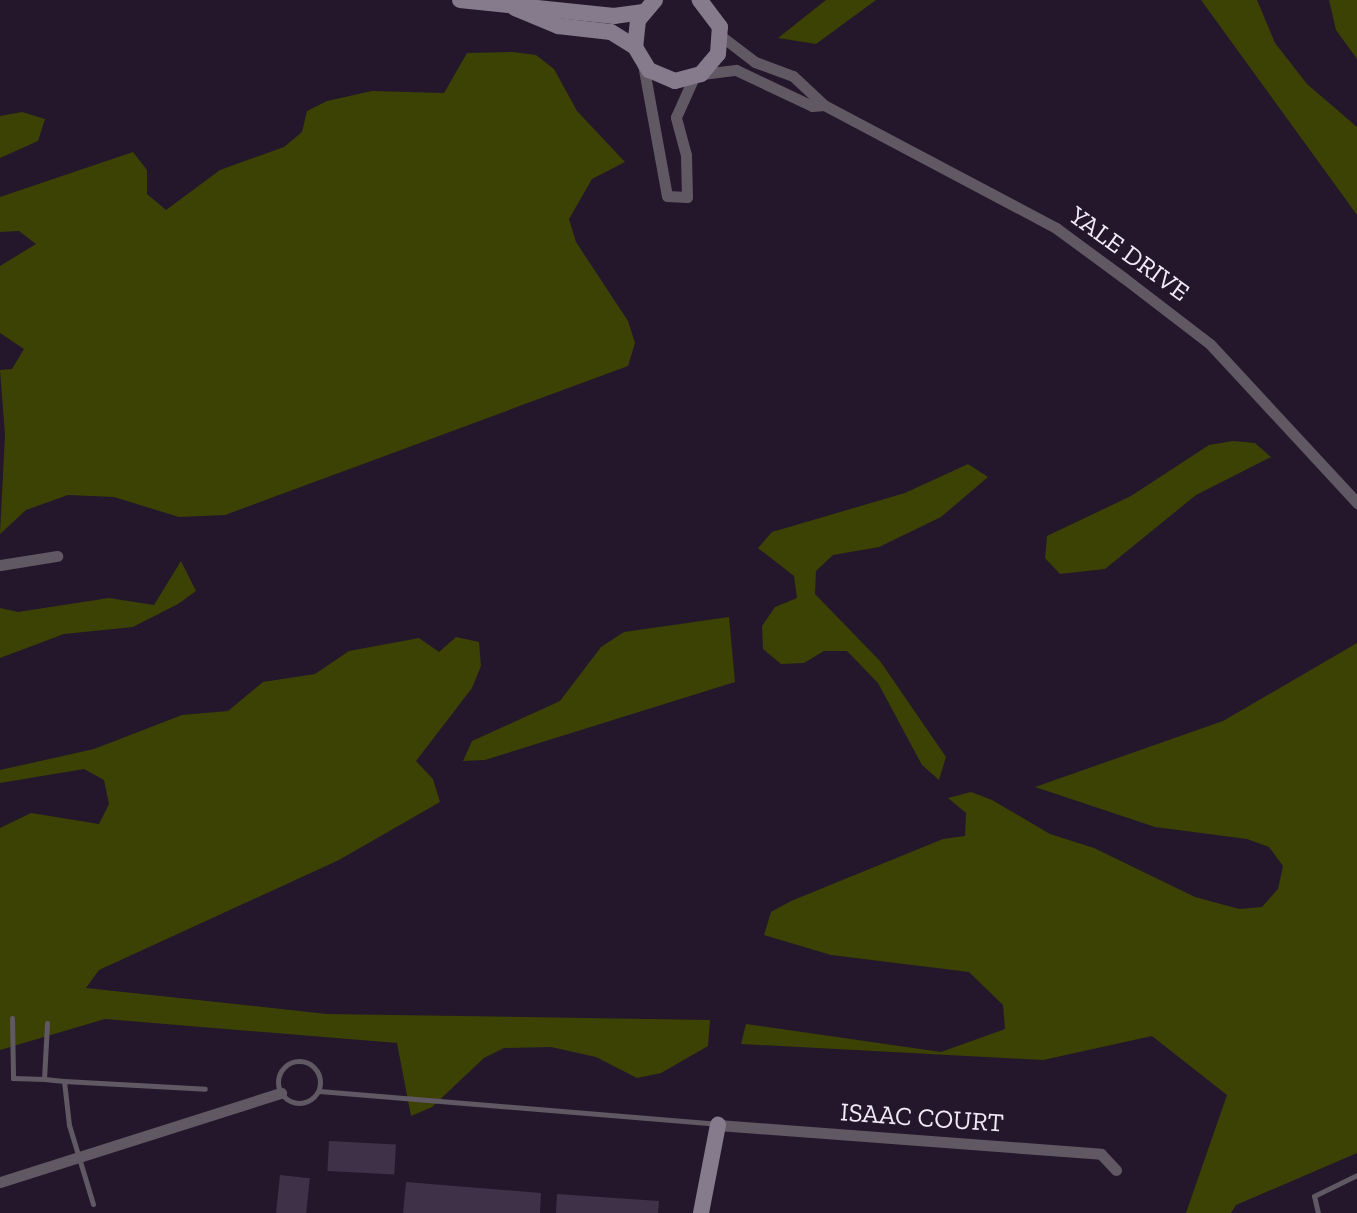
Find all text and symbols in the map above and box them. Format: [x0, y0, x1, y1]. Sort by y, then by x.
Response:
street label: YALE DRIVE [1063, 200, 1195, 308]
street label: ISAAC COURT [839, 1097, 1005, 1139]

